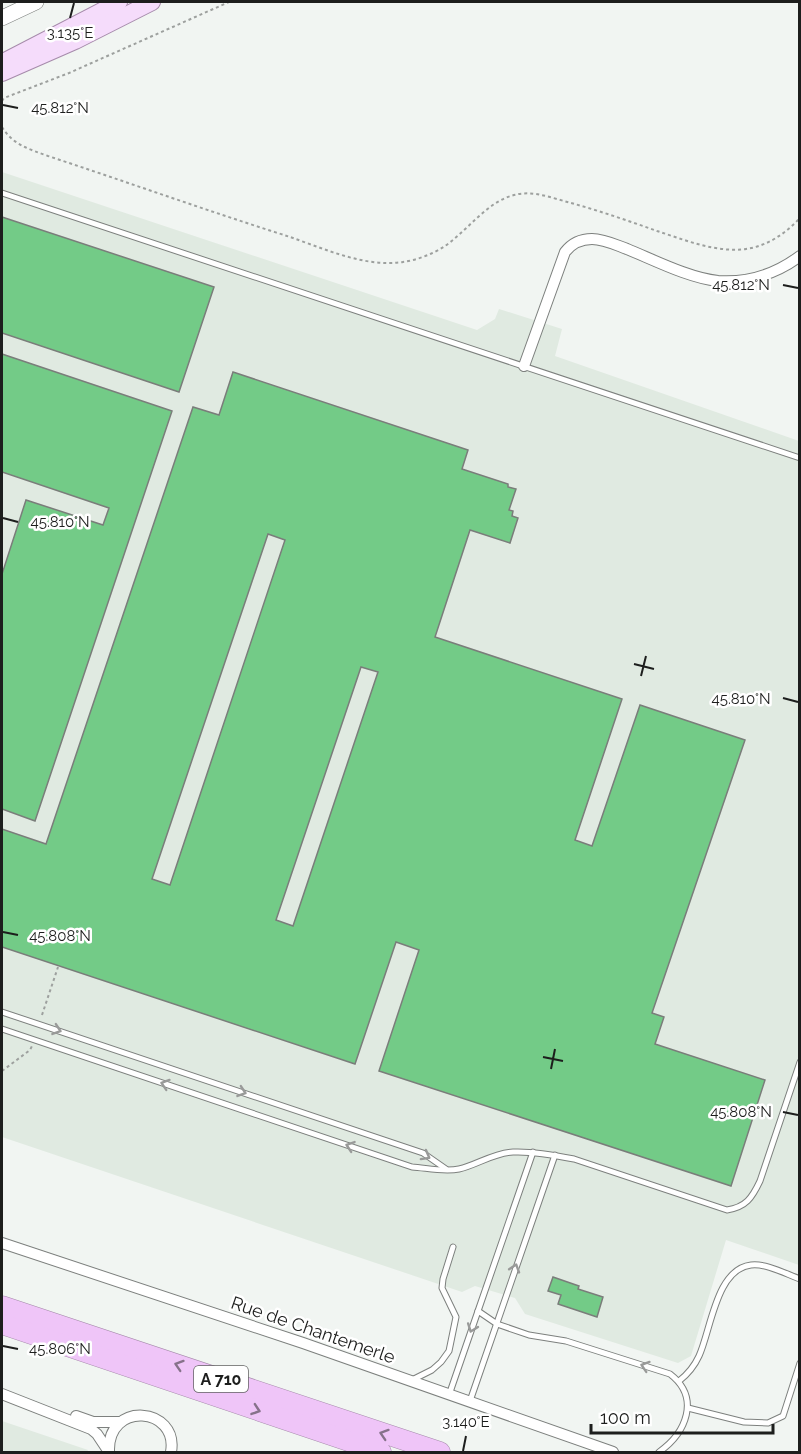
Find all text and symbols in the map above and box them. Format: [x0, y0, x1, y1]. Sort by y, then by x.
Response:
text: 3.135°E [47, 24, 93, 42]
text: 45.812°N [31, 99, 89, 117]
text: 45.812°N [712, 276, 770, 294]
text: 45.810°N [31, 513, 89, 531]
text: 45.810°N [712, 690, 770, 708]
text: 45.808°N [29, 927, 91, 945]
one-way arrow [51, 1023, 62, 1036]
one-way arrow [160, 1078, 171, 1091]
one-way arrow [236, 1085, 247, 1098]
text: 45.808°N [710, 1103, 772, 1121]
one-way arrow [345, 1141, 356, 1153]
one-way arrow [420, 1149, 430, 1160]
one-way arrow [508, 1263, 520, 1274]
street label: Rue de Chantemerle [228, 1292, 398, 1368]
one-way arrow [467, 1322, 480, 1333]
text: 45.806°N [29, 1340, 91, 1358]
one-way arrow [174, 1360, 185, 1373]
one-way arrow [640, 1361, 651, 1373]
road number: A 710 [194, 1366, 248, 1392]
scale bar [591, 1397, 772, 1435]
one-way arrow [250, 1403, 261, 1415]
text: 100 m [600, 1407, 651, 1428]
text: 3.140°E [442, 1413, 490, 1431]
one-way arrow [379, 1429, 390, 1441]

